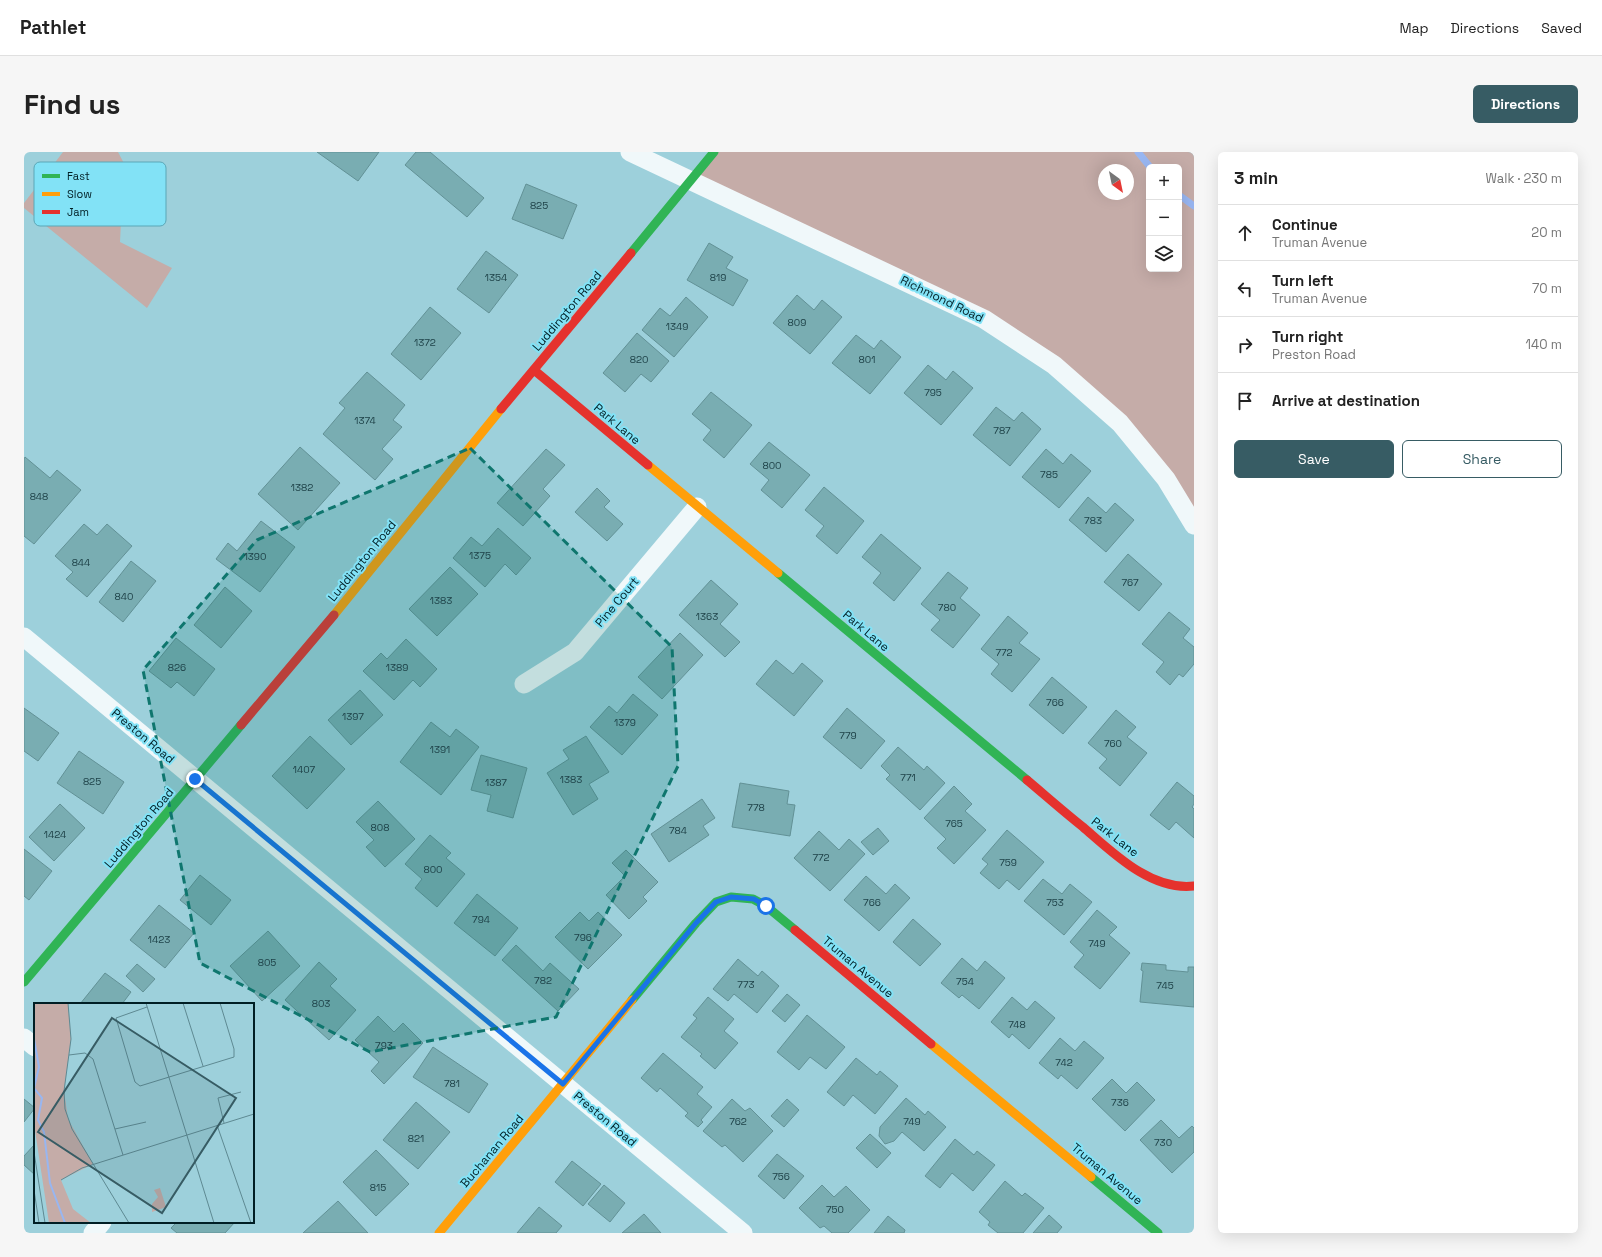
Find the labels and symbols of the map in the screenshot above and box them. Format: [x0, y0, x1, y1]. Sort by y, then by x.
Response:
legend [34, 162, 166, 226]
north arrow [1098, 164, 1134, 200]
text: Fast [67, 169, 90, 183]
text: Slow [67, 187, 92, 201]
house number: 825 [530, 199, 548, 212]
text: Jam [67, 205, 89, 219]
street label: Luddington Road [529, 268, 605, 354]
house number: 1354 [485, 271, 507, 284]
house number: 819 [710, 271, 726, 284]
street label: Richmond Road [898, 272, 986, 326]
house number: 809 [788, 316, 806, 329]
house number: 1349 [666, 320, 688, 333]
house number: 1372 [414, 336, 436, 349]
house number: 820 [630, 353, 648, 366]
house number: 801 [859, 353, 875, 366]
house number: 795 [924, 386, 942, 399]
street label: Park Lane [590, 400, 644, 448]
house number: 1374 [354, 414, 376, 427]
house number: 787 [993, 424, 1011, 437]
house number: 800 [762, 459, 782, 472]
house number: 785 [1040, 468, 1058, 481]
house number: 1382 [291, 481, 313, 494]
house number: 848 [30, 490, 48, 503]
house number: 783 [1084, 514, 1102, 527]
street label: Luddington Road [324, 517, 400, 605]
house number: 1375 [469, 549, 491, 562]
house number: 1390 [244, 550, 266, 563]
house number: 844 [72, 556, 90, 569]
street label: Pine Court [592, 574, 642, 630]
house number: 767 [1121, 576, 1139, 589]
house number: 840 [115, 590, 133, 603]
house number: 1383 [430, 594, 452, 607]
house number: 780 [938, 601, 956, 614]
street label: Park Lane [839, 607, 893, 655]
house number: 1363 [696, 610, 718, 623]
house number: 772 [995, 646, 1013, 659]
house number: 826 [168, 661, 186, 674]
house number: 1389 [386, 661, 408, 674]
house number: 766 [1046, 696, 1064, 709]
street label: Preston Road [108, 705, 178, 767]
house number: 1397 [342, 710, 364, 723]
house number: 1379 [614, 716, 636, 729]
house number: 779 [839, 729, 857, 742]
house number: 760 [1104, 737, 1122, 750]
house number: 1391 [430, 743, 450, 756]
house number: 1407 [293, 763, 316, 776]
route end [186, 770, 204, 788]
house number: 771 [900, 771, 916, 784]
house number: 1383 [560, 773, 582, 786]
house number: 825 [83, 775, 101, 788]
house number: 1387 [485, 776, 507, 789]
street label: Luddington Road [101, 785, 177, 871]
house number: 778 [747, 801, 765, 814]
street label: Park Lane [1088, 813, 1142, 861]
house number: 765 [945, 817, 963, 830]
house number: 808 [371, 821, 389, 834]
house number: 784 [669, 824, 687, 837]
house number: 1424 [44, 828, 66, 841]
house number: 772 [812, 851, 830, 864]
house number: 759 [999, 856, 1017, 869]
house number: 800 [423, 863, 443, 876]
house number: 766 [863, 896, 881, 909]
house number: 753 [1046, 896, 1064, 909]
route start [757, 897, 775, 915]
house number: 794 [472, 913, 490, 926]
house number: 796 [574, 931, 592, 944]
house number: 1423 [148, 933, 170, 946]
street label: Truman Avenue [819, 933, 897, 1001]
house number: 749 [1088, 937, 1106, 950]
house number: 805 [258, 956, 276, 969]
house number: 782 [534, 974, 552, 987]
house number: 754 [956, 975, 974, 988]
house number: 773 [737, 978, 755, 991]
house number: 745 [1156, 979, 1174, 992]
house number: 803 [312, 997, 330, 1010]
inset map [34, 1003, 254, 1223]
house number: 748 [1008, 1018, 1026, 1031]
house number: 793 [375, 1039, 393, 1052]
house number: 742 [1055, 1056, 1073, 1069]
house number: 781 [444, 1077, 460, 1090]
street label: Preston Road [570, 1088, 640, 1150]
house number: 736 [1111, 1096, 1129, 1109]
street label: Buchanan Road [457, 1111, 527, 1191]
house number: 762 [729, 1115, 747, 1128]
house number: 749 [903, 1115, 921, 1128]
house number: 821 [408, 1132, 424, 1145]
house number: 730 [1154, 1136, 1172, 1149]
street label: Truman Avenue [1068, 1140, 1146, 1208]
house number: 756 [772, 1170, 790, 1183]
house number: 815 [370, 1181, 386, 1194]
house number: 750 [826, 1203, 844, 1216]

